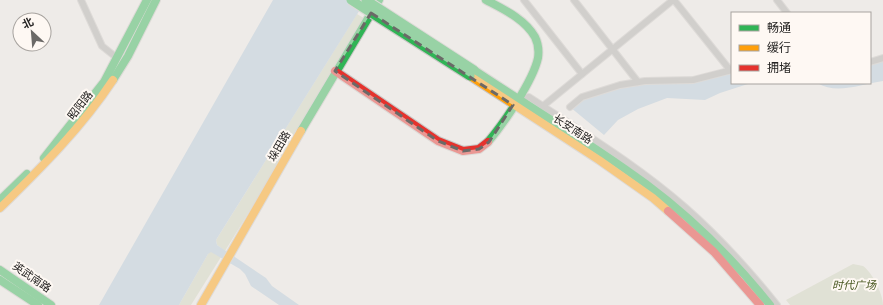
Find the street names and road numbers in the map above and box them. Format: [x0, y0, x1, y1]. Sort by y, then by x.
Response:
street label: 昭阳路 [64, 87, 96, 122]
street label: 长安南路 [551, 110, 596, 147]
street label: 垛田路 [264, 128, 293, 164]
street label: 英武南路 [10, 258, 55, 295]

